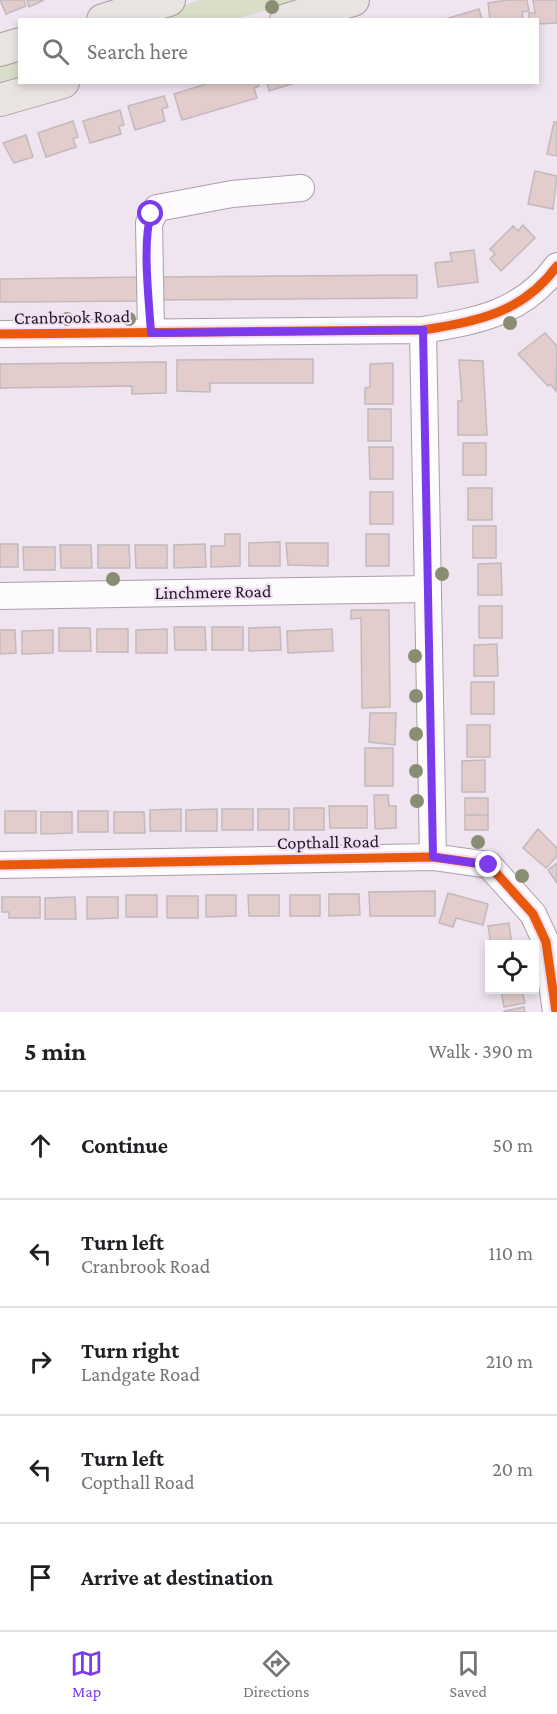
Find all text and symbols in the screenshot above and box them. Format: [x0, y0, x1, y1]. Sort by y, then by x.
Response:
search box [18, 18, 539, 84]
icon: search [39, 35, 72, 68]
text: Search here [87, 39, 188, 64]
route start [137, 200, 163, 226]
street label: Cranbrook Road [14, 306, 131, 328]
street label: Linchmere Road [155, 581, 272, 603]
street label: Copthall Road [277, 831, 380, 853]
route end [475, 851, 501, 877]
map controls [485, 940, 539, 994]
button: locate [485, 940, 539, 994]
text: 5 min [24, 1037, 86, 1066]
text: Walk · 390 m [428, 1040, 533, 1062]
icon: ahead [24, 1129, 57, 1162]
text: Continue [81, 1133, 168, 1158]
text: 50 m [492, 1134, 533, 1156]
text: Turn left [81, 1230, 164, 1255]
icon: left [24, 1237, 57, 1270]
text: 110 m [489, 1242, 533, 1264]
text: Cranbrook Road [81, 1255, 210, 1277]
text: Turn right [81, 1338, 179, 1363]
icon: right [24, 1345, 57, 1378]
text: 210 m [486, 1350, 533, 1372]
text: Landgate Road [81, 1363, 200, 1385]
text: Turn left [81, 1446, 164, 1471]
icon: left [24, 1453, 57, 1486]
text: 20 m [492, 1458, 533, 1480]
text: Copthall Road [81, 1471, 195, 1493]
icon: arrive [24, 1561, 57, 1594]
text: Arrive at destination [81, 1565, 273, 1590]
tab: Map [70, 1647, 103, 1700]
tab: Directions [243, 1647, 309, 1700]
tab: Saved [449, 1647, 487, 1700]

